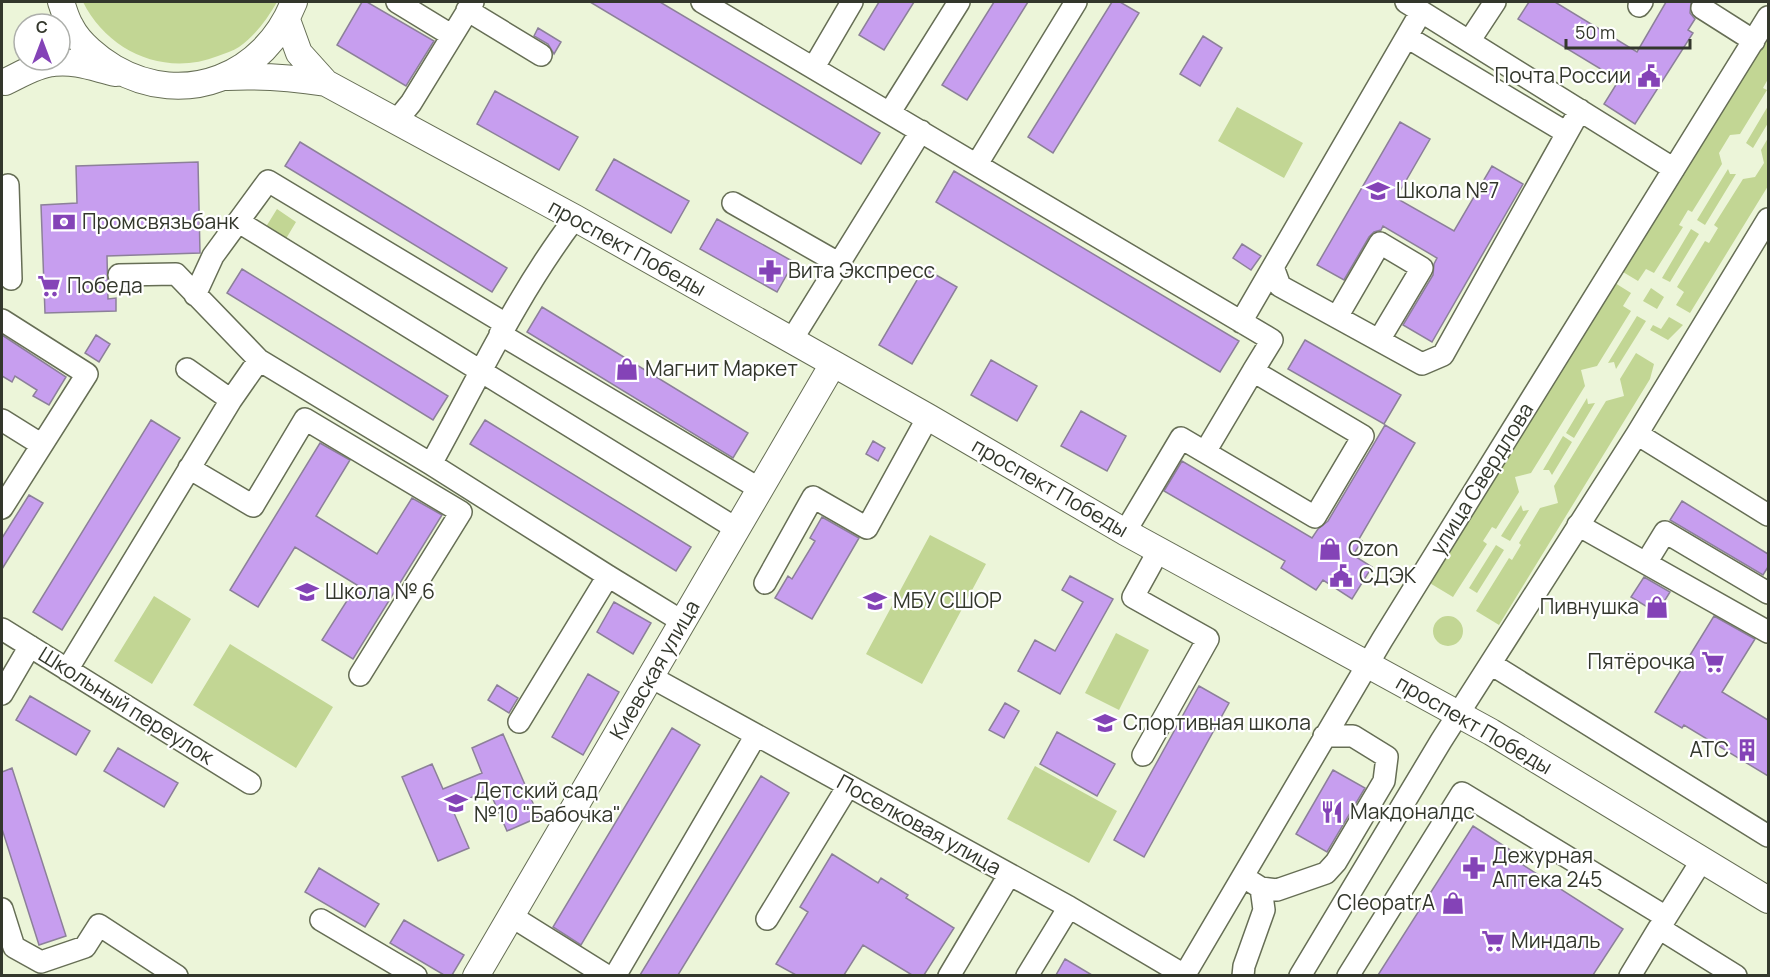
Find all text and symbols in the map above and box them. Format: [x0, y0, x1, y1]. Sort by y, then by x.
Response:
north arrow [12, 12, 72, 72]
scale bar [1566, 12, 1690, 50]
text: С [36, 16, 48, 38]
text: 50 m [1575, 20, 1615, 44]
place label: Почта России [1495, 61, 1631, 89]
public building icon: Почта России [1636, 63, 1662, 89]
place label: Школа №7 [1396, 176, 1499, 204]
school or university icon: Школа №7 [1365, 178, 1391, 204]
street label: проспект Победы [544, 192, 711, 302]
place label: Промсвязьбанк [82, 207, 240, 235]
bank icon: Промсвязьбанк [51, 209, 77, 235]
place label: Вита Экспресс [788, 256, 935, 284]
pharmacy icon: Вита Экспресс [757, 258, 783, 284]
place label: Победа [67, 271, 143, 299]
supermarket icon: Победа [36, 273, 62, 299]
place label: Магнит Маркет [645, 354, 798, 382]
shop icon: Магнит Маркет [614, 356, 640, 382]
street label: улица Свердлова [1423, 397, 1539, 560]
street label: проспект Победы [967, 431, 1134, 543]
place label: Ozon [1348, 534, 1398, 562]
shop icon: Ozon [1317, 536, 1343, 562]
place label: СДЭК [1359, 561, 1417, 589]
public building icon: СДЭК [1328, 563, 1354, 589]
place label: Школа № 6 [325, 577, 435, 605]
school or university icon: Школа № 6 [294, 579, 320, 605]
place label: МБУ СШОР [893, 586, 1002, 614]
school or university icon: МБУ СШОР [862, 588, 888, 614]
place label: Пивнушка [1540, 592, 1639, 620]
shop icon: Пивнушка [1644, 594, 1670, 620]
street label: Киевская улица [603, 595, 705, 744]
street label: Школьный переулок [34, 640, 220, 771]
place label: Пятёрочка [1588, 647, 1695, 675]
supermarket icon: Пятёрочка [1700, 649, 1726, 675]
street label: проспект Победы [1391, 668, 1558, 780]
place label: Спортивная школа [1123, 708, 1311, 736]
school or university icon: Спортивная школа [1092, 710, 1118, 736]
place label: АТС [1689, 735, 1729, 763]
building icon: АТС [1734, 737, 1760, 763]
street label: Поселковая улица [832, 767, 1007, 881]
place label: Детский сад №10 "Бабочка" [474, 776, 621, 828]
school or university icon: Детский сад №10 "Бабочка" [443, 790, 469, 816]
place label: Макдоналдс [1350, 797, 1475, 825]
restaurant icon: Макдоналдс [1319, 799, 1345, 825]
place label: Дежурная Аптека 245 [1492, 841, 1603, 893]
pharmacy icon: Дежурная Аптека 245 [1461, 855, 1487, 881]
place label: CleopatrA [1337, 888, 1435, 916]
shop icon: CleopatrA [1440, 890, 1466, 916]
place label: Миндаль [1511, 926, 1601, 954]
supermarket icon: Миндаль [1480, 928, 1506, 954]

